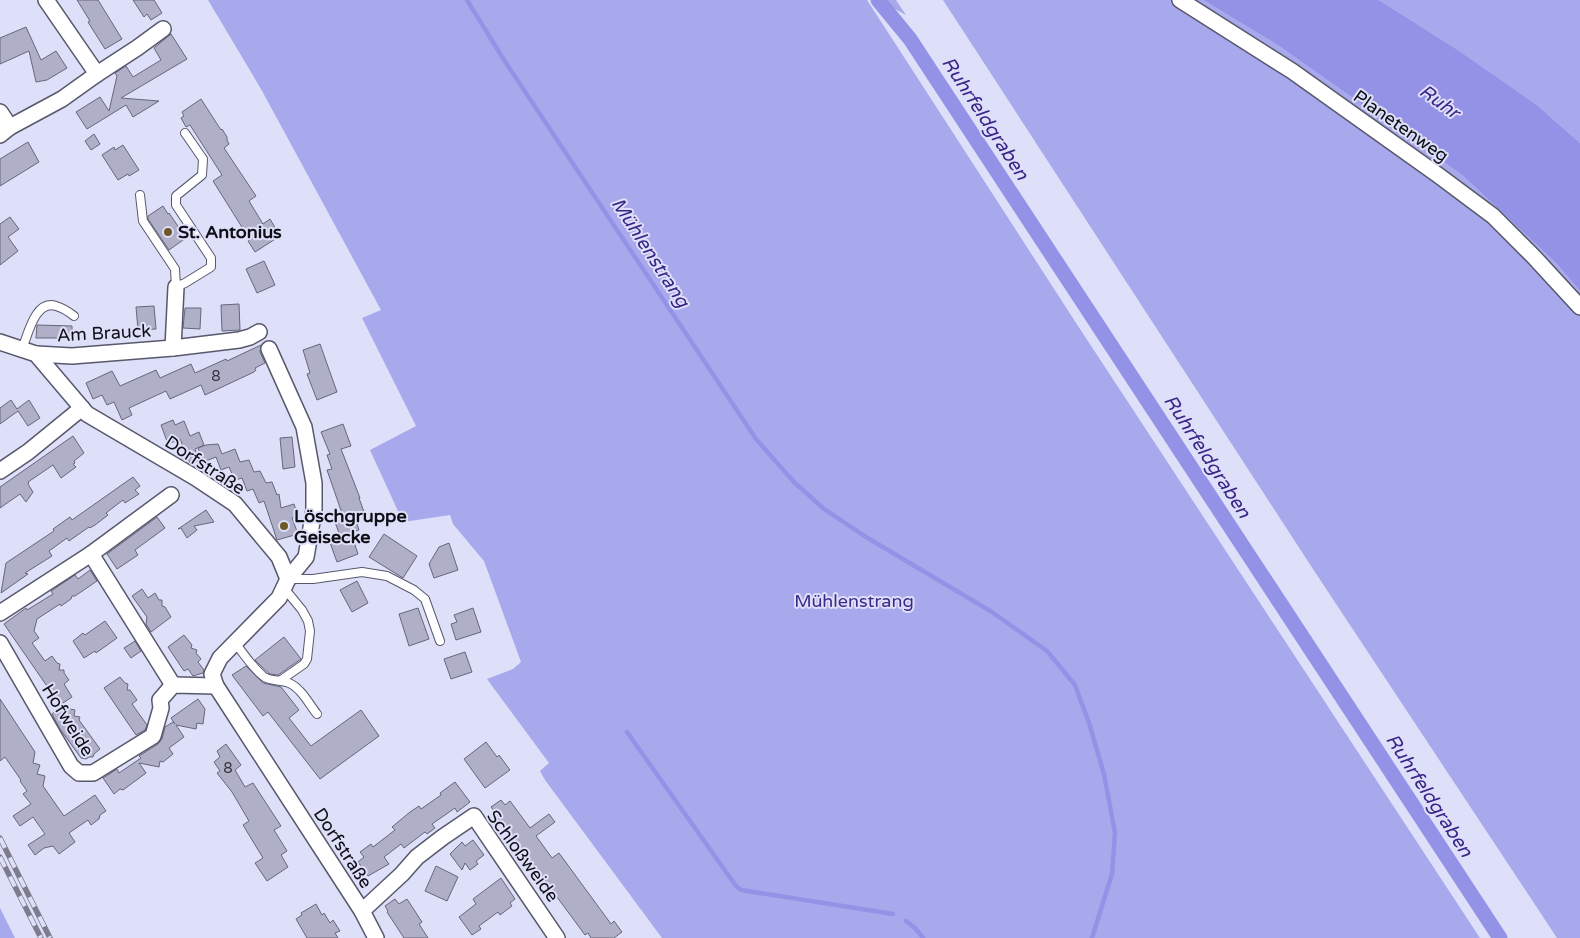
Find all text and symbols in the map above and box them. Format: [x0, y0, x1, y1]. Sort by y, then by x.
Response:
water label: Ruhrfeldgraben [937, 53, 1033, 185]
water label: Ruhr [1415, 80, 1466, 125]
street label: Planetenweg [1349, 85, 1453, 167]
water label: Mühlenstrang [607, 194, 694, 312]
place label: St. Antonius [178, 221, 282, 243]
marker: St. Antonius [162, 226, 174, 238]
street label: Am Brauck [56, 320, 152, 346]
house number: 8 [211, 367, 221, 385]
water label: Ruhrfeldgraben [1159, 391, 1255, 523]
street label: Dorfstraße [161, 431, 249, 499]
place label: Löschgruppe Geisecke [294, 505, 407, 548]
marker: Löschgruppe Geisecke [278, 520, 290, 532]
park label: Mühlenstrang [794, 590, 914, 612]
street label: Hofweide [37, 680, 99, 760]
water label: Ruhrfeldgraben [1381, 730, 1477, 862]
house number: 8 [223, 759, 233, 777]
street label: Dorfstraße [309, 804, 377, 892]
street label: Schloßweide [482, 806, 564, 906]

